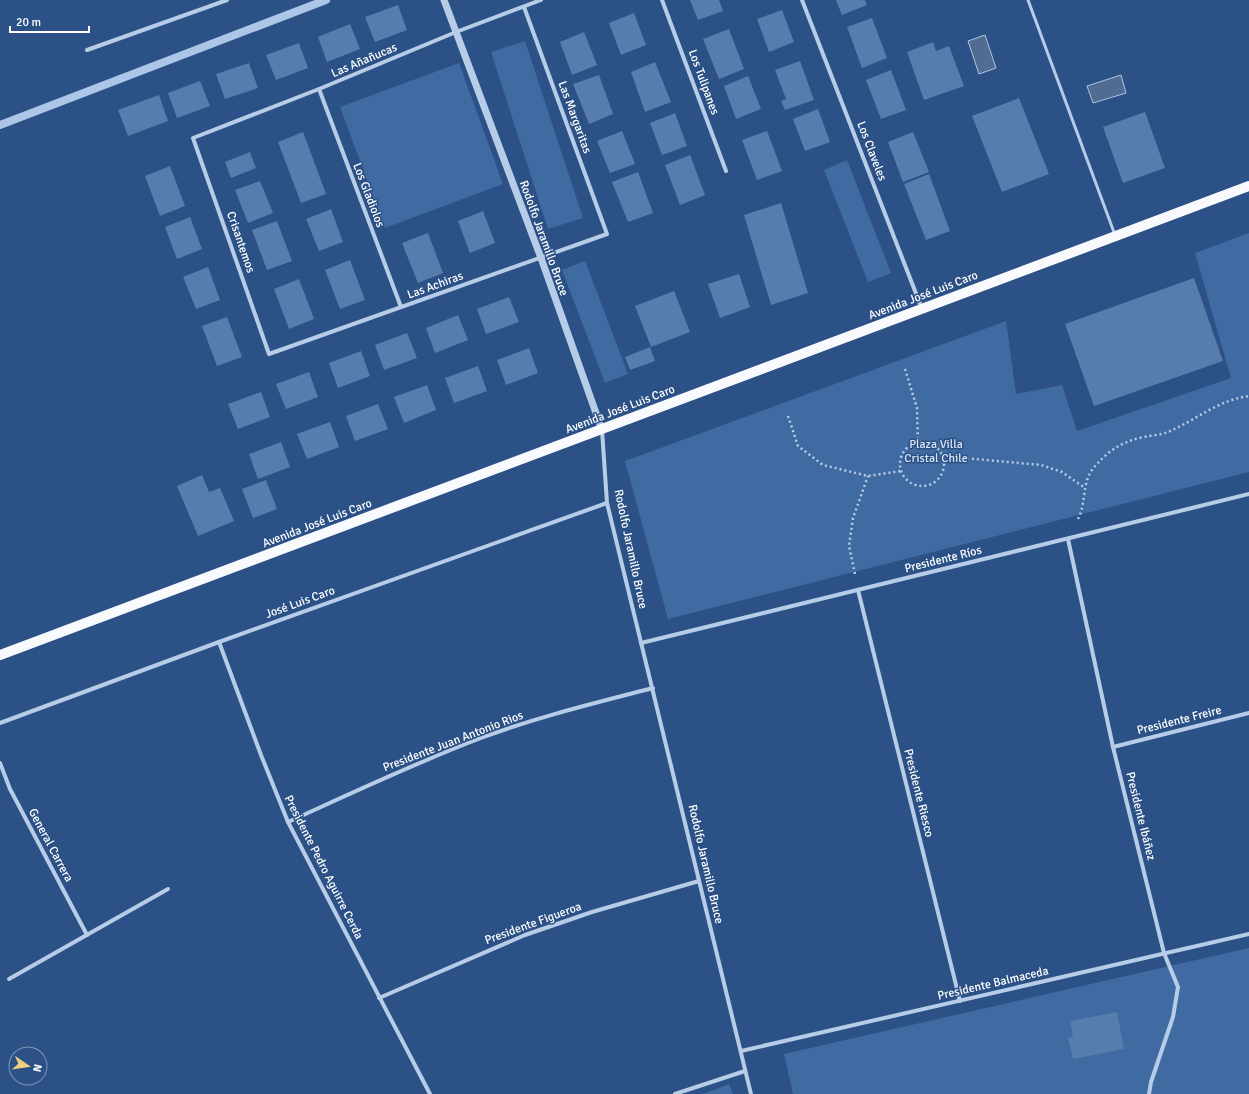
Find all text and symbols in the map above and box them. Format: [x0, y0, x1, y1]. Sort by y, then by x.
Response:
scale bar [10, 8, 89, 34]
text: 20 m [16, 15, 41, 30]
street label: Las Añañucas [329, 40, 399, 81]
street label: Los Tulipanes [685, 47, 722, 117]
street label: Las Margaritas [554, 79, 595, 155]
street label: Los Claveles [853, 119, 890, 183]
street label: Los Gladiolos [349, 161, 388, 230]
street label: Rodolfo Jaramillo Bruce [516, 178, 571, 298]
street label: Crisantemos [223, 209, 258, 275]
street label: Las Achiras [405, 268, 465, 303]
street label: Avenida José Luis Caro [866, 268, 980, 323]
street label: Avenida José Luis Caro [563, 382, 677, 437]
park label: Plaza Villa Cristal Chile [904, 437, 968, 466]
street label: Rodolfo Jaramillo Bruce [611, 488, 651, 610]
street label: Avenida José Luis Caro [260, 496, 374, 551]
street label: Presidente Ríos [903, 543, 983, 576]
street label: José Luis Caro [263, 583, 337, 622]
street label: Presidente Freire [1135, 703, 1223, 738]
street label: Presidente Juan Antonio Rios [381, 708, 525, 775]
street label: Presidente Riesco [900, 747, 937, 839]
street label: Presidente Ibáñez [1122, 770, 1159, 862]
street label: Presidente Pedro Aguirre Cerda [281, 793, 366, 942]
street label: Rodolfo Jaramillo Bruce [685, 803, 727, 925]
street label: General Carrera [25, 806, 76, 885]
street label: Presidente Figueroa [483, 899, 584, 948]
street label: Presidente Balmaceda [936, 963, 1050, 1004]
north arrow [8, 1046, 48, 1086]
text: N [30, 1063, 44, 1073]

